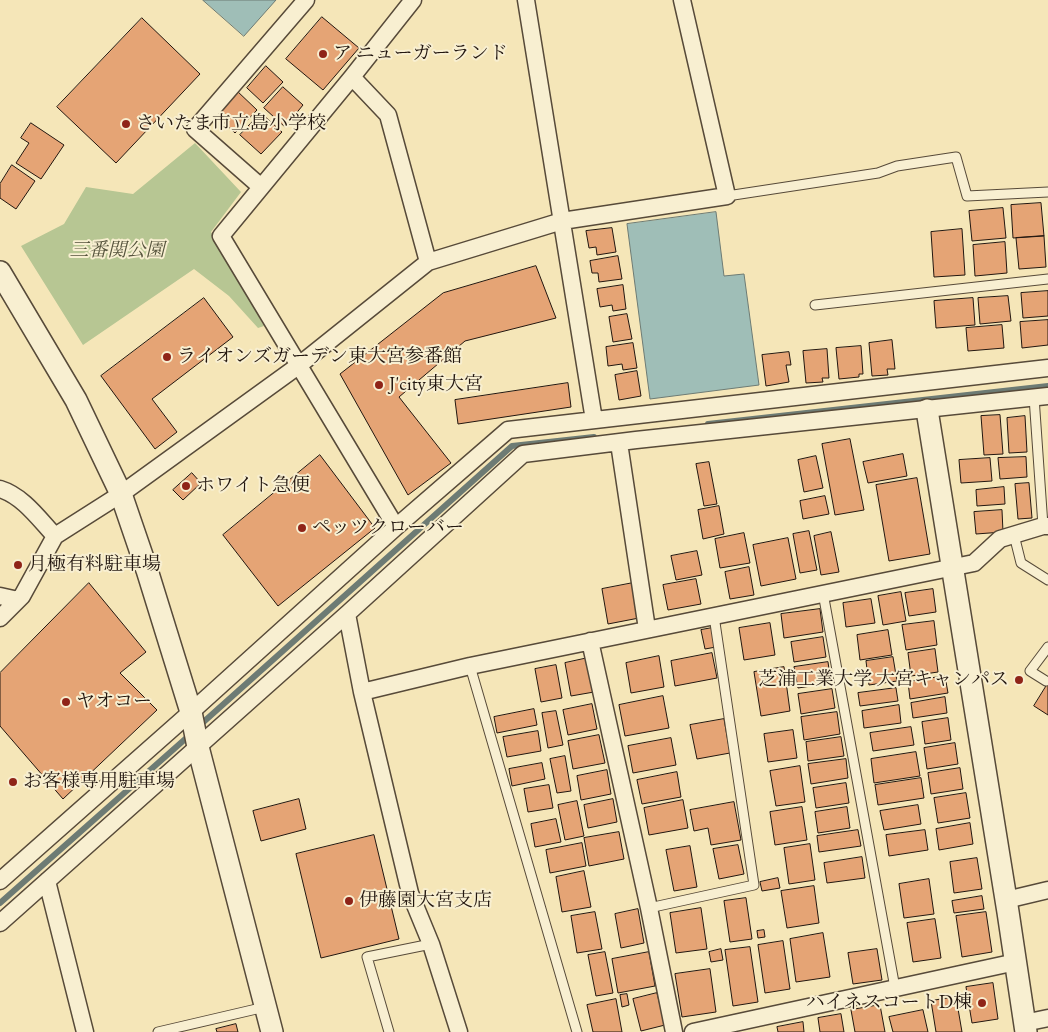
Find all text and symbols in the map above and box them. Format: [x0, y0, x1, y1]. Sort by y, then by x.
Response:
place label: ア ニューガーランド [333, 43, 508, 65]
marker: ア ニューガーランド [317, 48, 329, 60]
place label: さいたま市立島小学校 [136, 113, 326, 135]
marker: さいたま市立島小学校 [120, 118, 132, 130]
park label: 三番関公園 [70, 240, 164, 262]
place label: ライオンズガーデン東大宮参番館 [177, 346, 462, 368]
marker: ライオンズガーデン東大宮参番館 [161, 351, 173, 363]
place label: J'city東大宮 [389, 374, 483, 396]
marker: J'city東大宮 [373, 379, 385, 391]
place label: ホワイト急便 [196, 475, 310, 497]
marker: ホワイト急便 [180, 480, 192, 492]
place label: ペッツクローバー [312, 517, 464, 539]
marker: ペッツクローバー [296, 522, 308, 534]
place label: 月極有料駐車場 [28, 554, 161, 576]
marker: 月極有料駐車場 [12, 559, 24, 571]
place label: 芝浦工業大学 大宮キャンパス [758, 669, 1009, 691]
marker: 芝浦工業大学 大宮キャンパス [1013, 674, 1025, 686]
place label: ヤオコー [76, 691, 152, 713]
marker: ヤオコー [60, 696, 72, 708]
place label: お客様専用駐車場 [23, 771, 175, 793]
marker: お客様専用駐車場 [7, 776, 19, 788]
place label: 伊藤園大宮支店 [359, 890, 492, 912]
marker: 伊藤園大宮支店 [343, 895, 355, 907]
place label: ハイネスコートD棟 [806, 992, 972, 1014]
marker: ハイネスコートD棟 [976, 997, 988, 1009]

